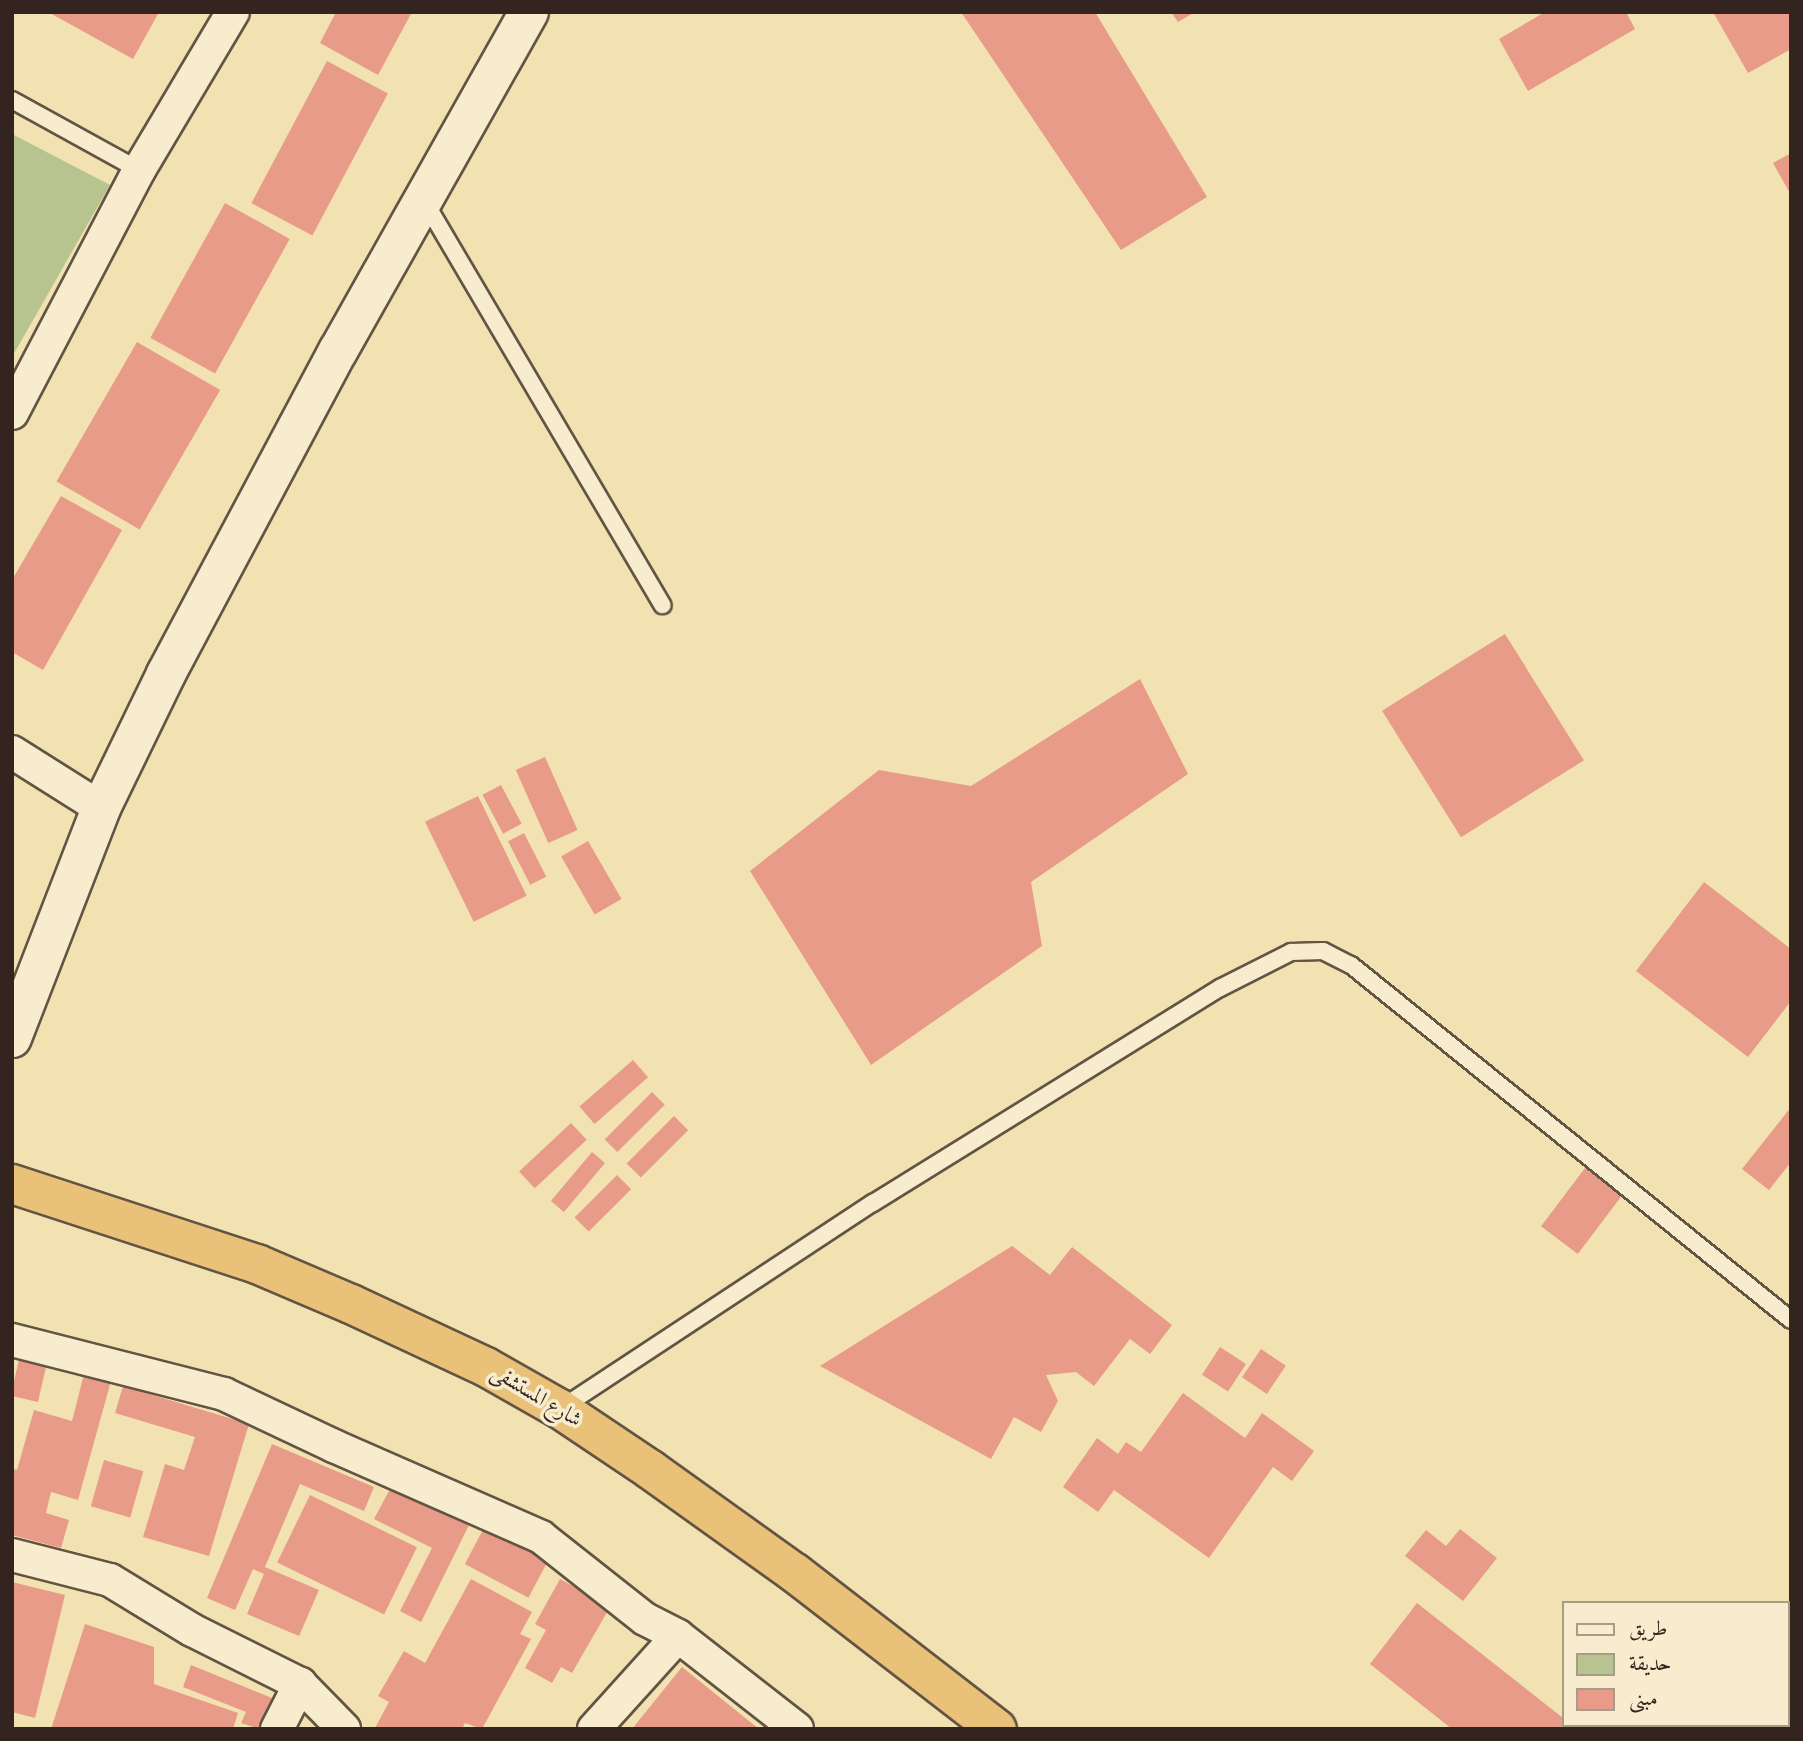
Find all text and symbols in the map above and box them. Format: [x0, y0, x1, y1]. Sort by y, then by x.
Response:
street label: شارع المستشفى [486, 1360, 586, 1434]
legend [1562, 1601, 1789, 1727]
text: طريق [1629, 1616, 1667, 1643]
text: حديقة [1629, 1651, 1672, 1678]
text: مبنى [1629, 1686, 1658, 1713]

